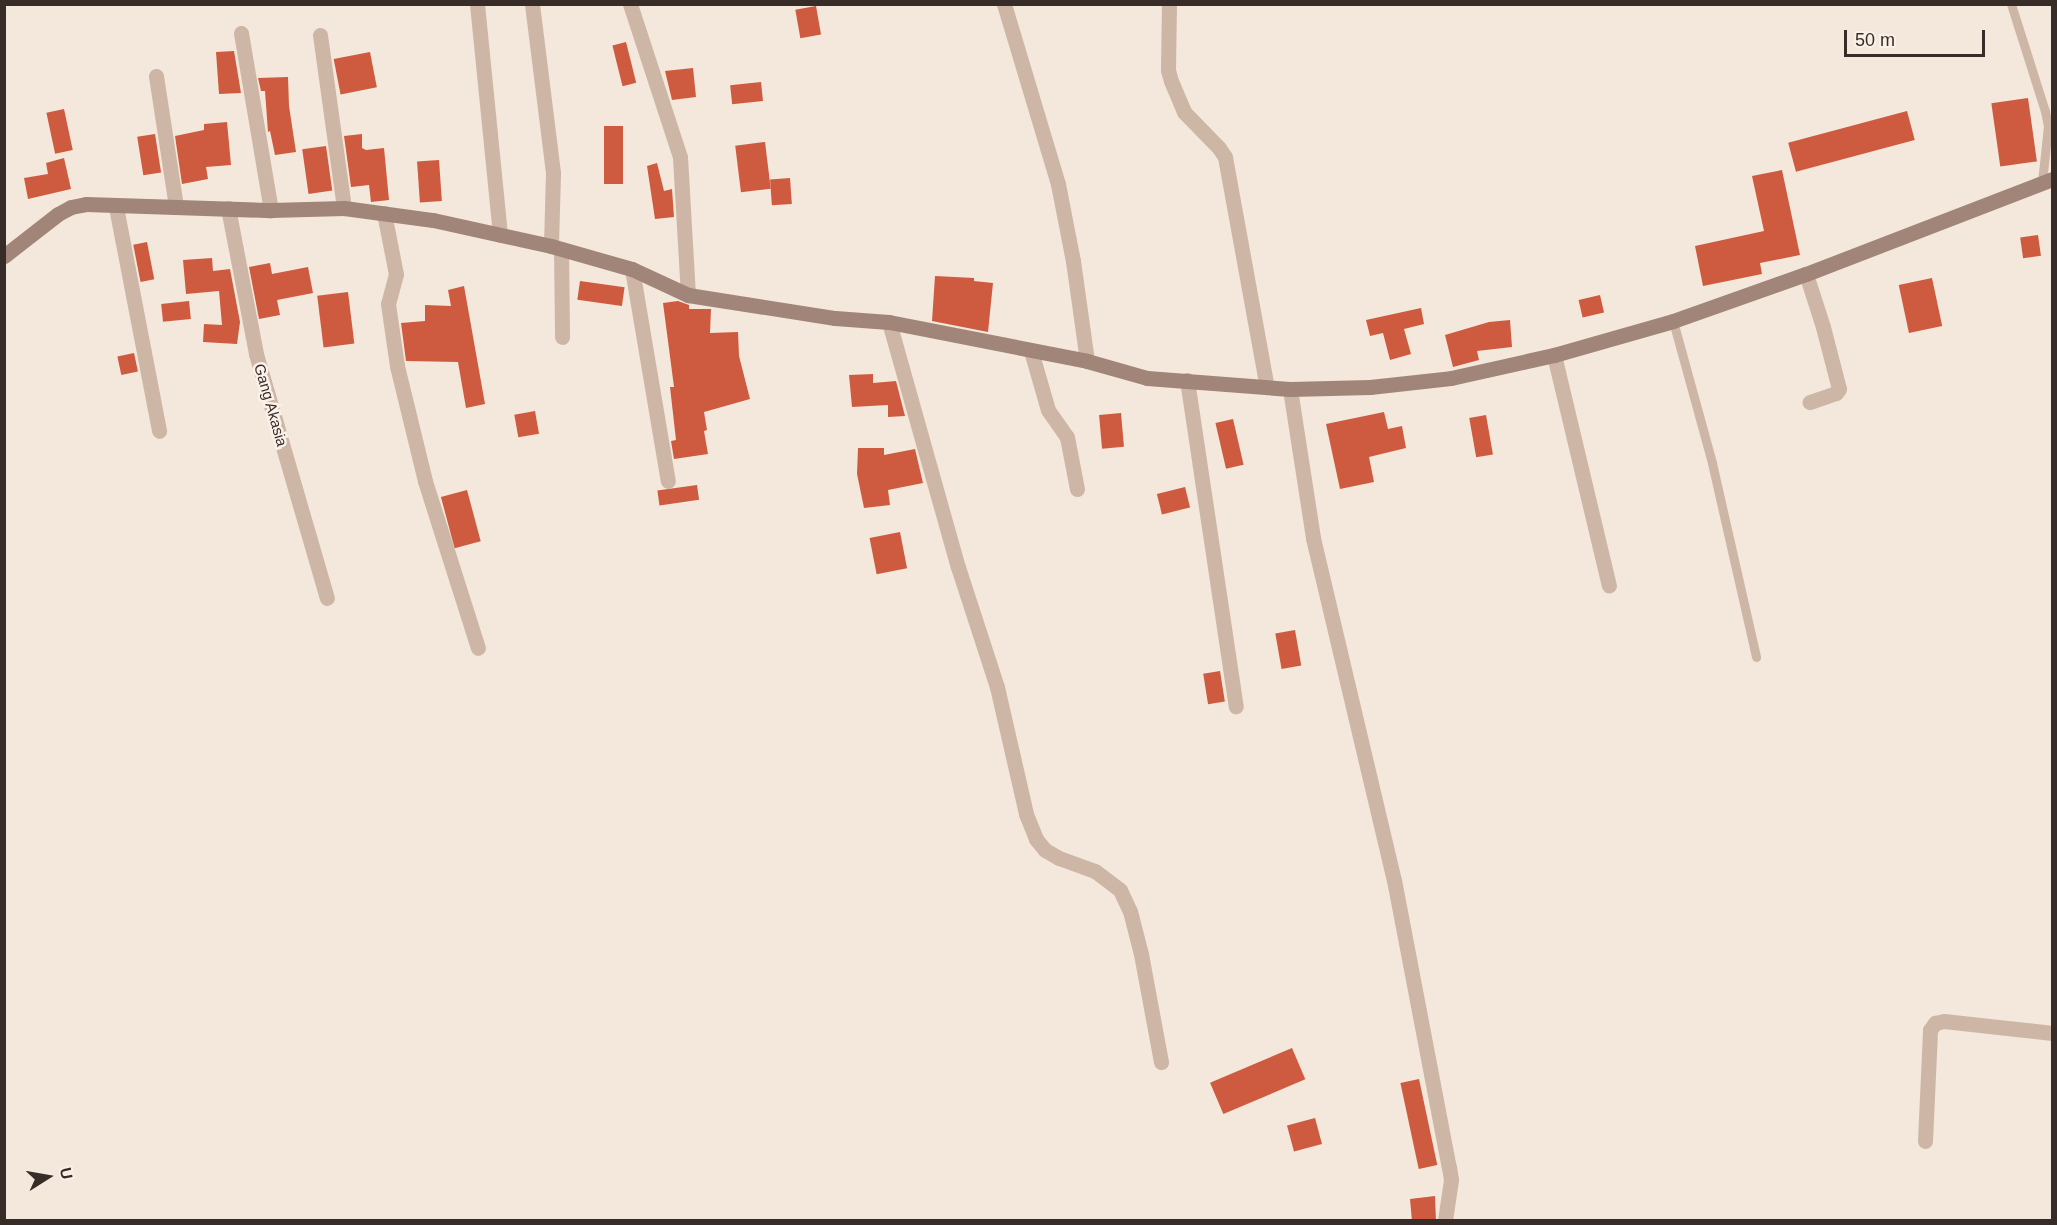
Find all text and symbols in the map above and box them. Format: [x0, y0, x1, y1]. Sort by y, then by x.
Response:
scale bar [1847, 18, 1988, 56]
text: 50 m [1855, 30, 1895, 50]
street label: Gang Akasia [251, 361, 291, 449]
north arrow [18, 1147, 78, 1207]
text: U [57, 1166, 76, 1181]

